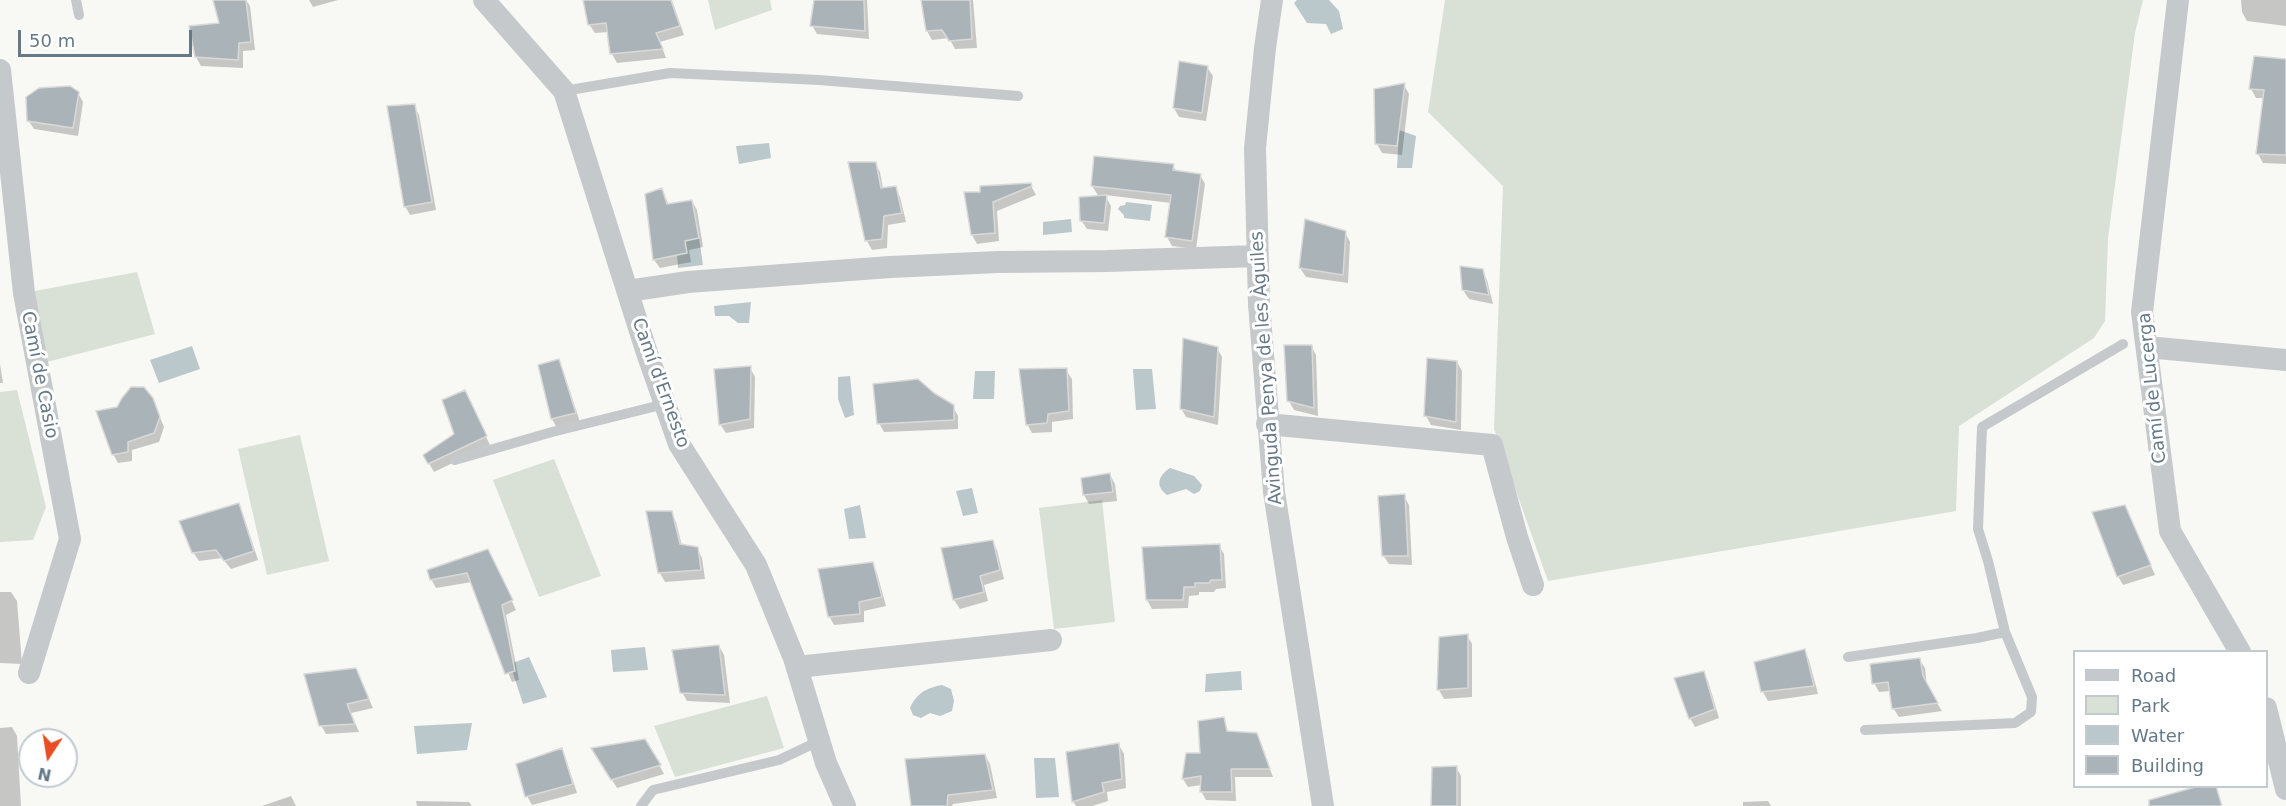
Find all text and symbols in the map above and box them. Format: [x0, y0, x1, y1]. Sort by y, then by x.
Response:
scale bar [21, 18, 195, 56]
text: 50 m [29, 30, 75, 51]
street label: Avinguda Penya de les Àguiles [1247, 230, 1287, 506]
street label: Camí de Casio [16, 310, 62, 440]
street label: Camí de Lucerga [2134, 311, 2172, 465]
street label: Camí d'Ernesto [626, 315, 694, 451]
legend [2073, 650, 2268, 788]
text: Road [2131, 665, 2176, 686]
text: Park [2131, 695, 2170, 716]
text: Water [2131, 725, 2184, 746]
north arrow [18, 728, 78, 788]
text: Building [2131, 755, 2204, 776]
text: N [36, 763, 53, 785]

